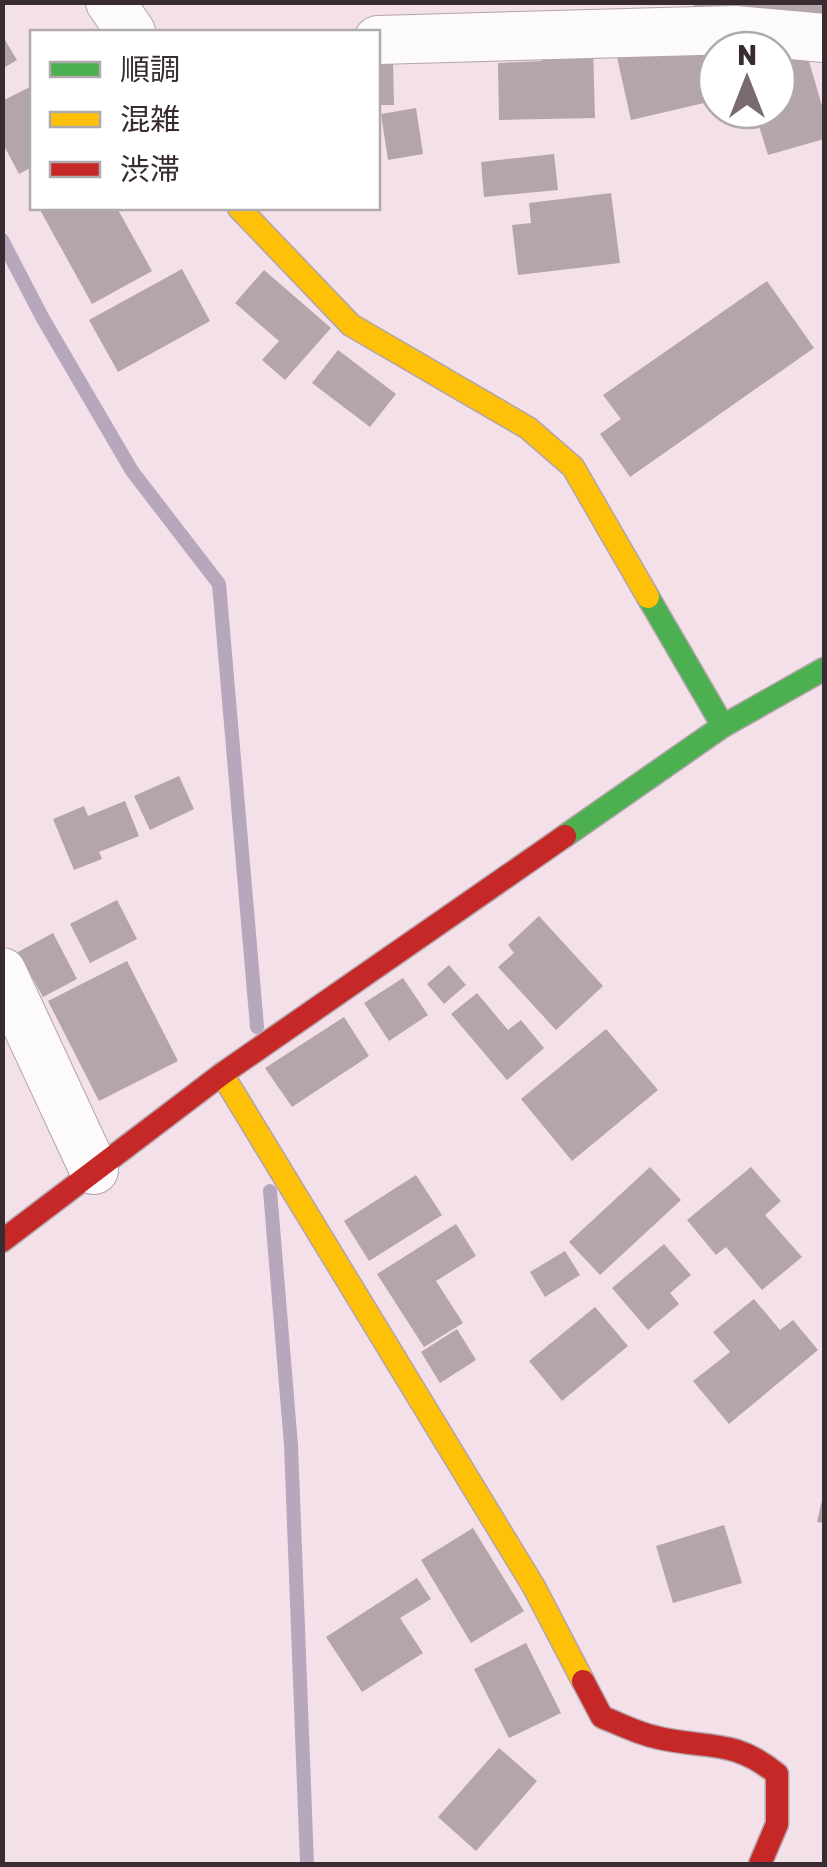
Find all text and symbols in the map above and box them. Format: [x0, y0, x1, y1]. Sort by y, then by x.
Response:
legend [30, 30, 380, 210]
north arrow [697, 30, 797, 130]
text: N [737, 39, 757, 72]
text: 順調 [120, 52, 180, 88]
text: 混雑 [120, 102, 180, 138]
text: 渋滞 [120, 152, 180, 188]

